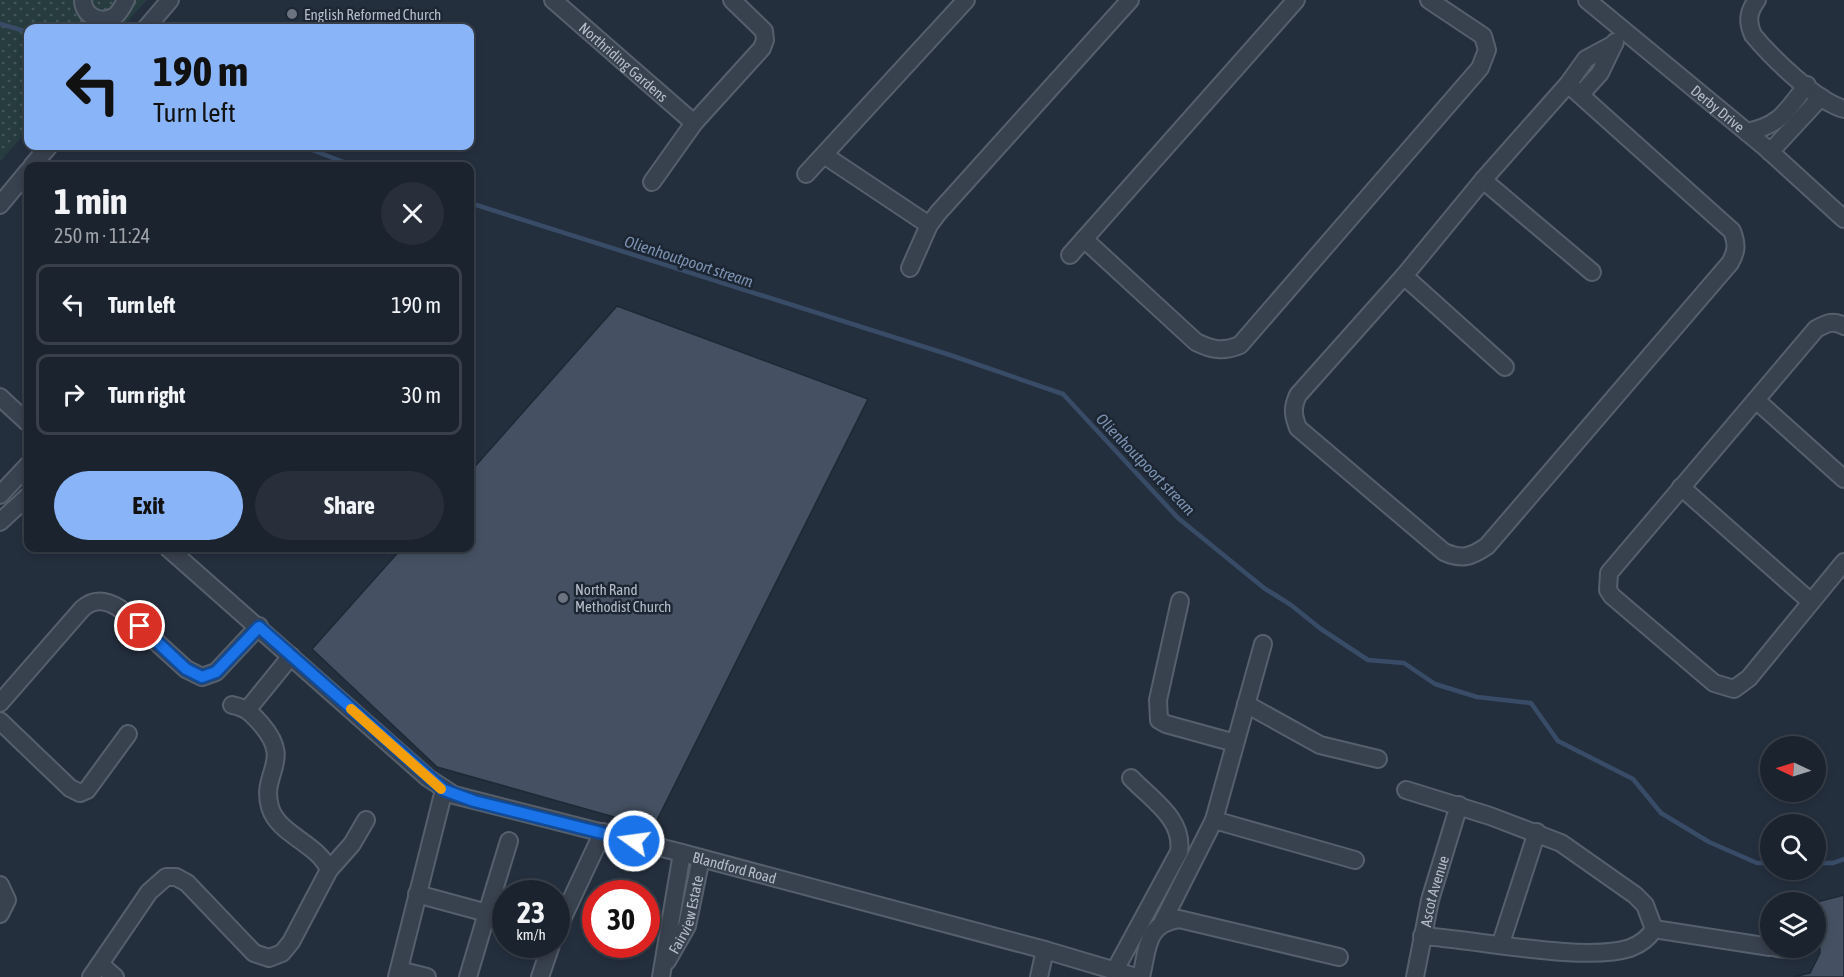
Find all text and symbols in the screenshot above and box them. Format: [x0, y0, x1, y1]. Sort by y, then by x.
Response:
place label: English Reformed Church [304, 6, 441, 23]
marker: English Reformed Church [285, 7, 299, 21]
street label: Northriding Gardens [576, 19, 672, 105]
text: 190 m [153, 47, 248, 95]
icon: left [54, 48, 132, 126]
street label: Derby Drive [1688, 81, 1748, 135]
text: Turn left [153, 97, 236, 128]
text: 1 min [54, 180, 128, 222]
button: close [381, 182, 444, 245]
text: 250 m · 11:24 [54, 224, 150, 247]
water label: Olienhoutpoort stream [622, 232, 756, 291]
icon: left [57, 288, 90, 321]
text: Turn left [108, 292, 175, 318]
text: 190 m [391, 292, 441, 318]
icon: right [57, 378, 90, 411]
text: Turn right [108, 382, 185, 408]
text: 30 m [401, 382, 441, 408]
water label: Olienhoutpoort stream [1092, 409, 1199, 520]
button: Exit [54, 471, 243, 540]
button: Share [255, 471, 444, 540]
place label: North Rand Methodist Church [575, 581, 671, 615]
marker: North Rand Methodist Church [556, 591, 570, 605]
pin [114, 600, 165, 651]
icon: arrive [123, 609, 156, 642]
north arrow [1760, 736, 1826, 802]
map controls [1760, 736, 1826, 958]
position arrow [602, 809, 666, 873]
button: search [1760, 814, 1826, 880]
street label: Blandford Road [691, 848, 778, 886]
street label: Ascot Avenue [1416, 853, 1452, 928]
street label: Fairview Estate [665, 873, 706, 957]
speed limit sign: 30 [582, 880, 660, 958]
button: layers [1760, 892, 1826, 958]
text: 23 [517, 895, 545, 929]
text: km/h [516, 926, 546, 943]

